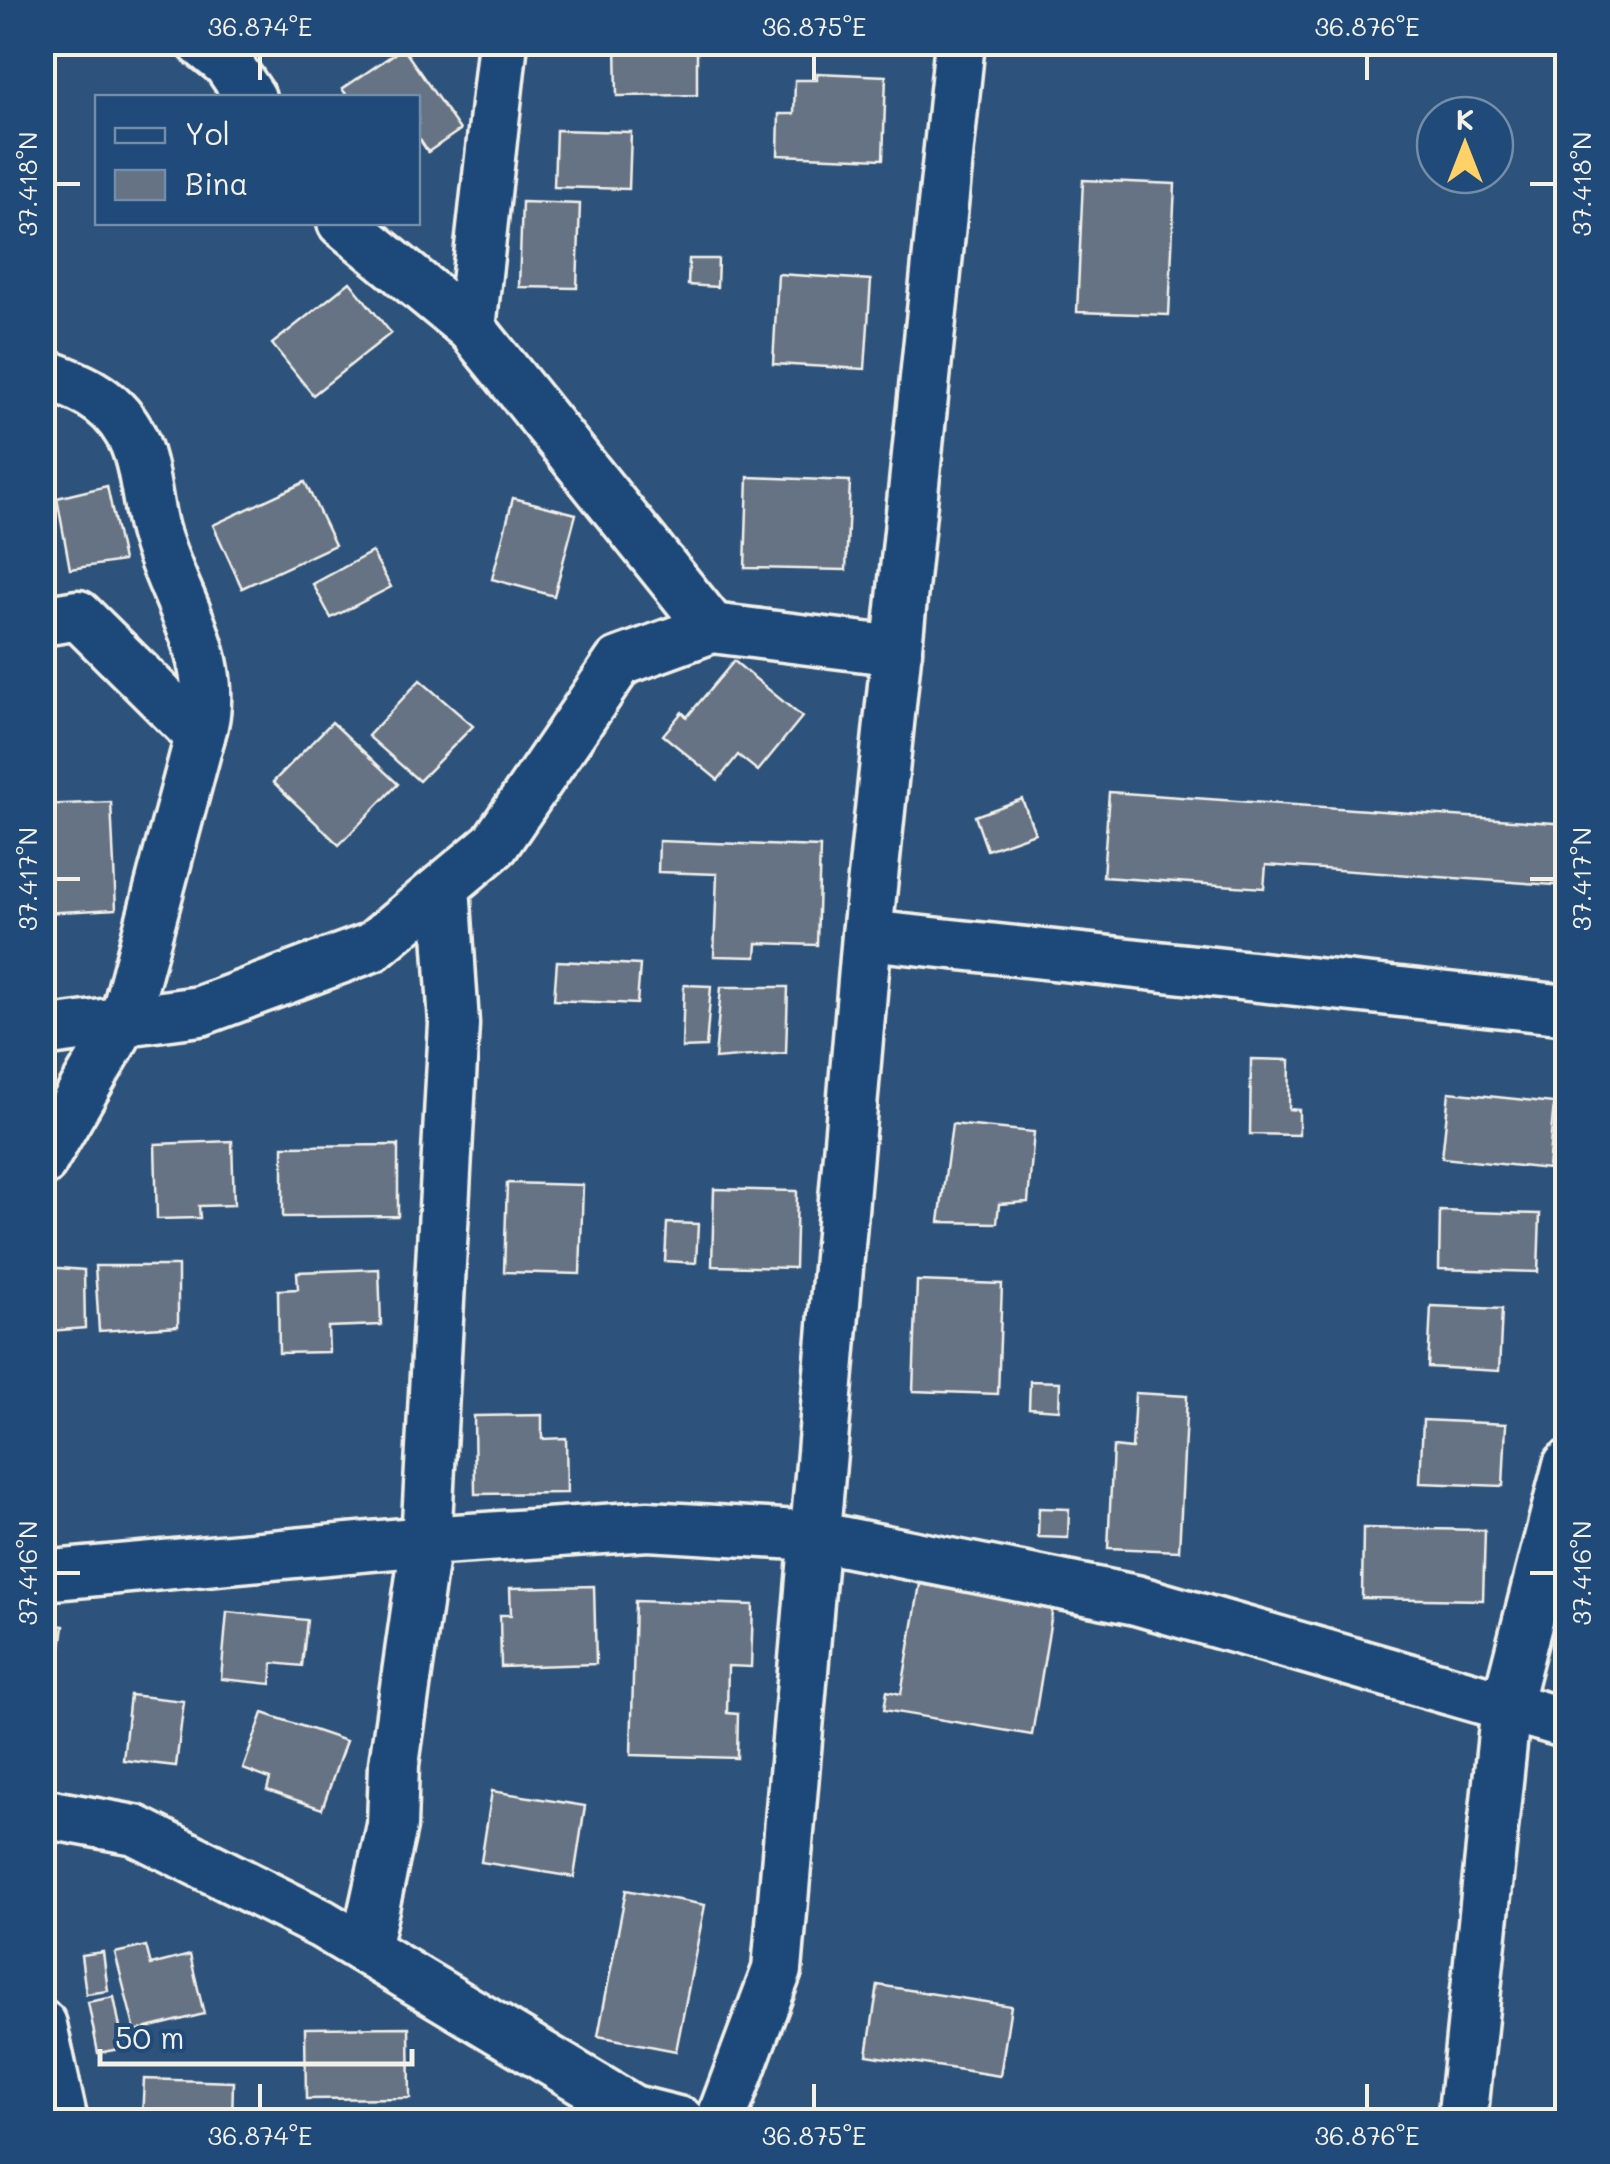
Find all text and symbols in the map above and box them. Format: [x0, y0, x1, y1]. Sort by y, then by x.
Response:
text: 36.874°E [208, 10, 312, 42]
text: 36.875°E [762, 10, 866, 42]
text: 36.876°E [1314, 10, 1420, 42]
legend [95, 95, 420, 225]
north arrow [1415, 95, 1515, 195]
text: K [1456, 101, 1474, 137]
text: Yol [185, 113, 230, 153]
text: 37.418°N [11, 131, 43, 237]
text: 37.418°N [1565, 131, 1597, 237]
text: Bina [185, 163, 248, 203]
text: 37.417°N [11, 827, 43, 931]
text: 37.417°N [1565, 827, 1597, 931]
text: 37.416°N [11, 1521, 43, 1625]
text: 37.416°N [1565, 1521, 1597, 1625]
scale bar [100, 2004, 412, 2066]
text: 50 m [115, 2017, 185, 2057]
text: 36.874°E [208, 2119, 312, 2151]
text: 36.875°E [762, 2119, 866, 2151]
text: 36.876°E [1314, 2119, 1420, 2151]

